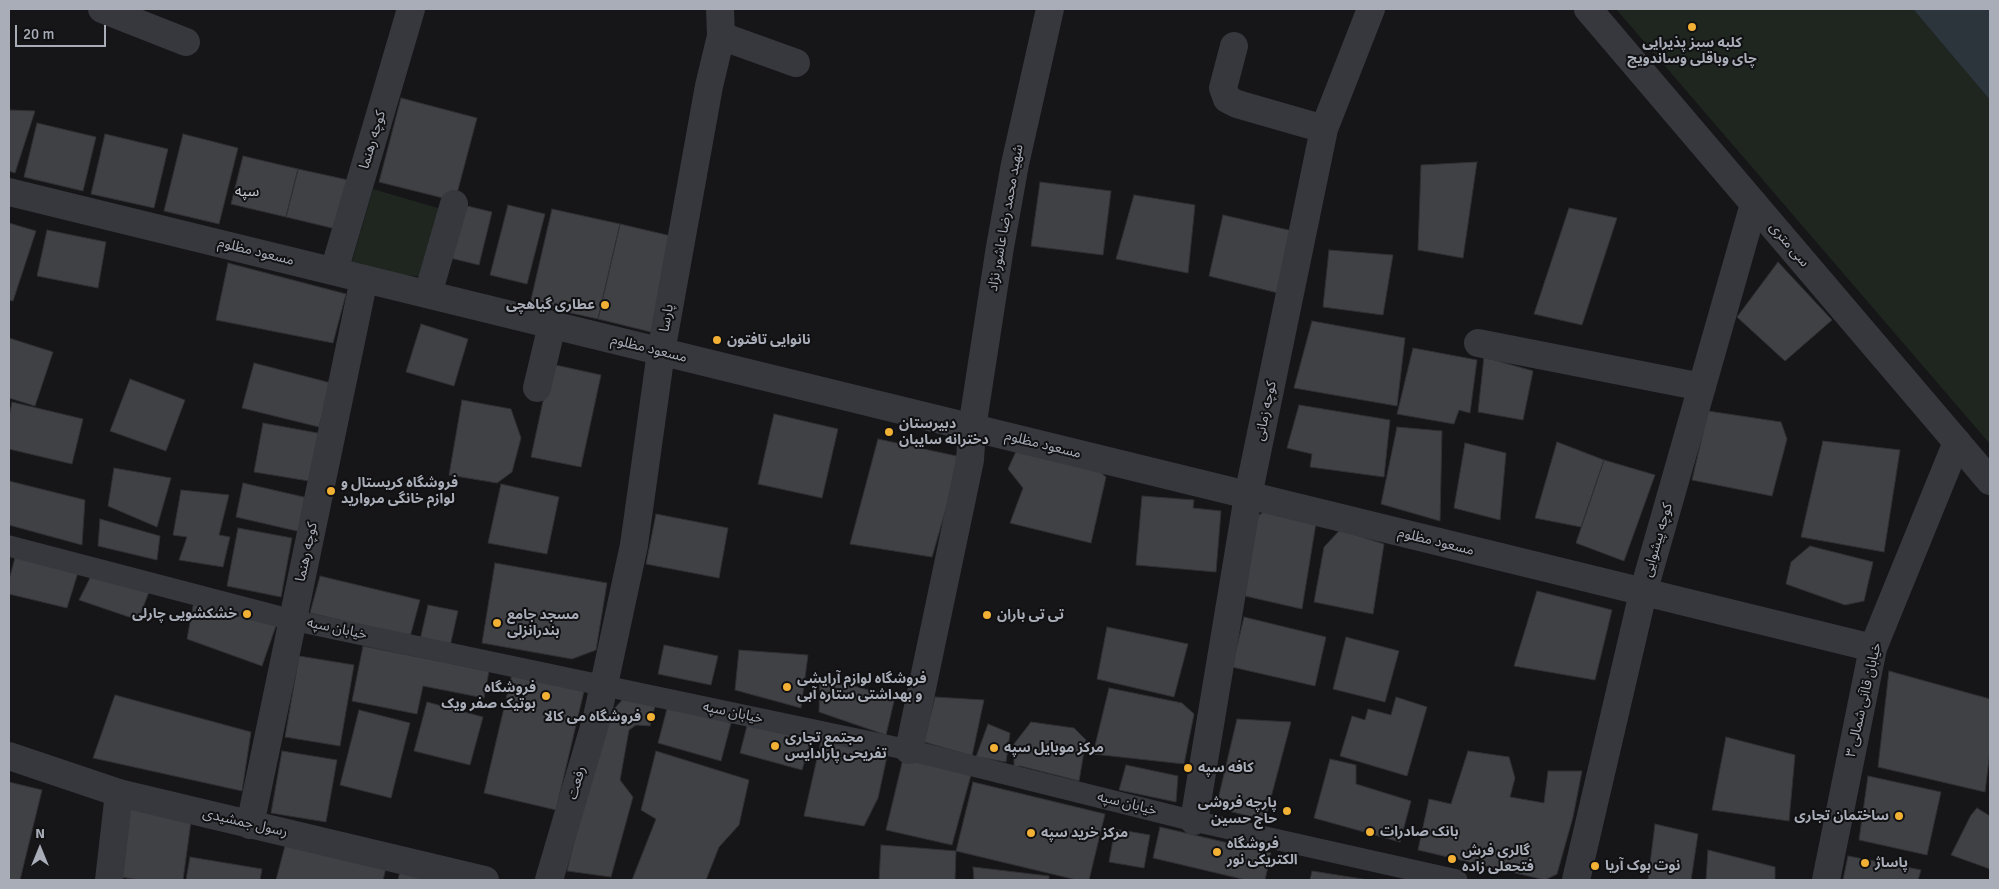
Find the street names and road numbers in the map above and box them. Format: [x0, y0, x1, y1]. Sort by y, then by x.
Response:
street label: کوچه رهنما [356, 109, 390, 171]
street label: شهید محمد رضا عاشور نژاد [985, 143, 1027, 293]
street label: سی متری [1765, 219, 1813, 271]
street label: مسعود مظلوم [216, 234, 296, 270]
street label: پارسا [656, 303, 678, 333]
street label: مسعود مظلوم [609, 331, 689, 367]
street label: کوچه زمانی [1251, 380, 1281, 442]
street label: مسعود مظلوم [1003, 427, 1083, 463]
street label: کوچه پیشوایی [1639, 501, 1677, 579]
street label: کوچه رهنما [293, 521, 321, 583]
street label: مسعود مظلوم [1396, 524, 1476, 560]
street label: خیابان سپه [305, 614, 369, 644]
street label: خیابان قاآنی شمالی ۳ [1843, 641, 1885, 759]
street label: خیابان سپه [701, 698, 765, 728]
street label: رفعت [564, 765, 590, 801]
street label: خیابان سپه [1095, 788, 1159, 820]
street label: رسول جمشیدی [201, 805, 289, 841]

